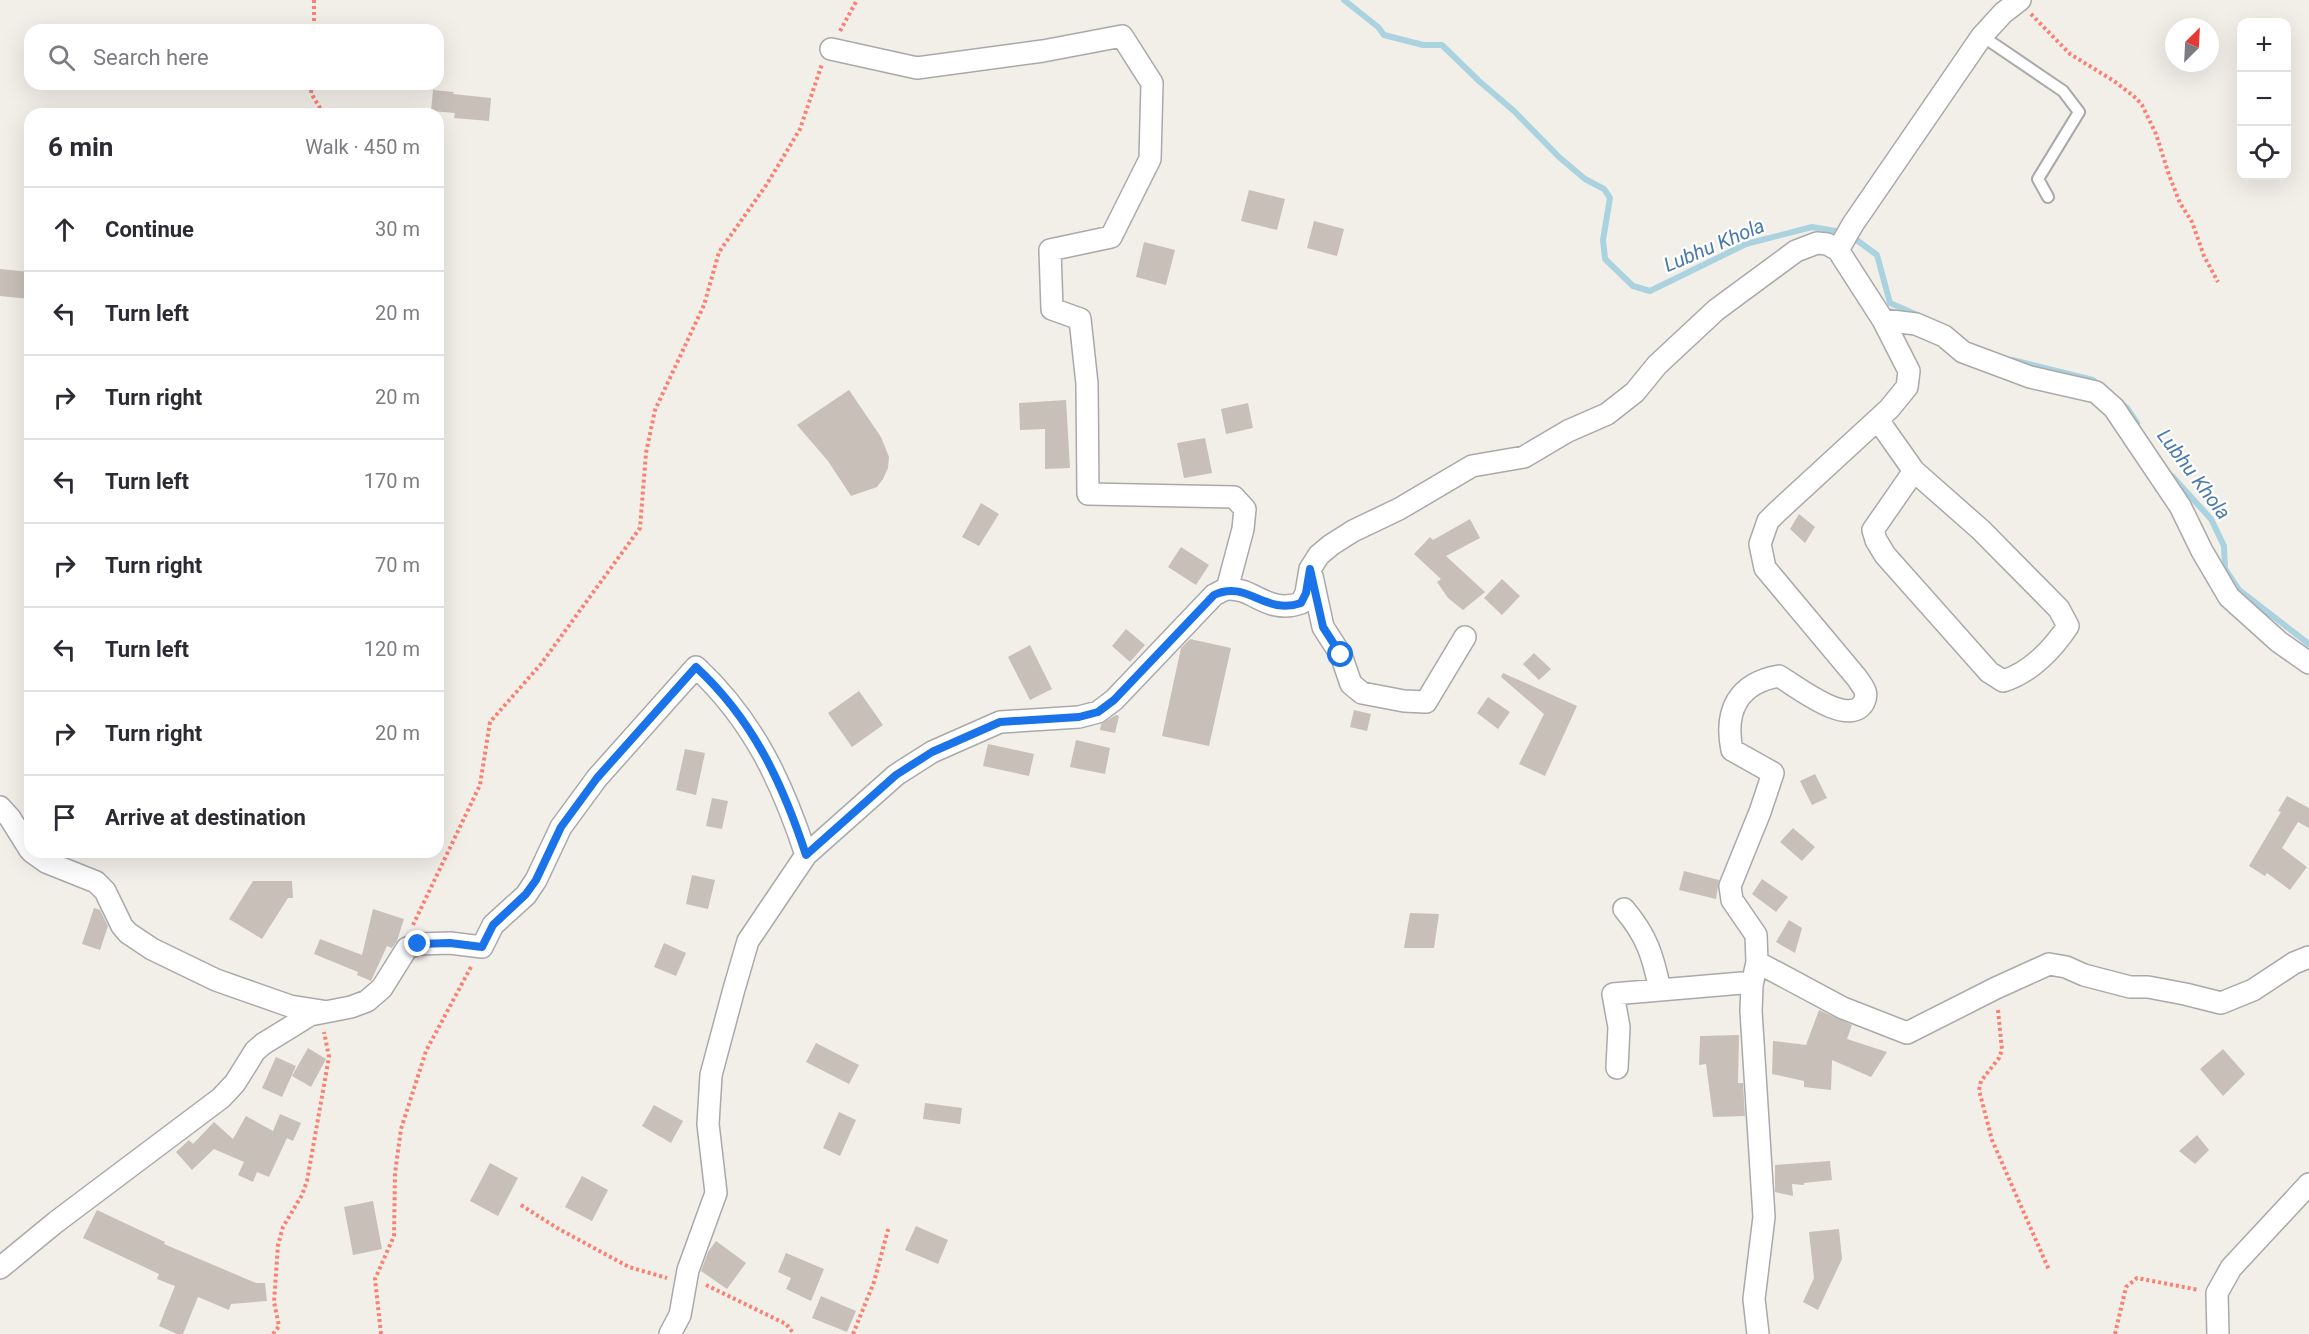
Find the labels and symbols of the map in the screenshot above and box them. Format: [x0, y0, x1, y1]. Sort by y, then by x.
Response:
north arrow [2165, 18, 2219, 72]
water label: Lubhu Khola [1660, 213, 1768, 277]
water label: Lubhu Khola [2152, 424, 2236, 524]
route start [1327, 641, 1353, 667]
route end [404, 930, 430, 956]

